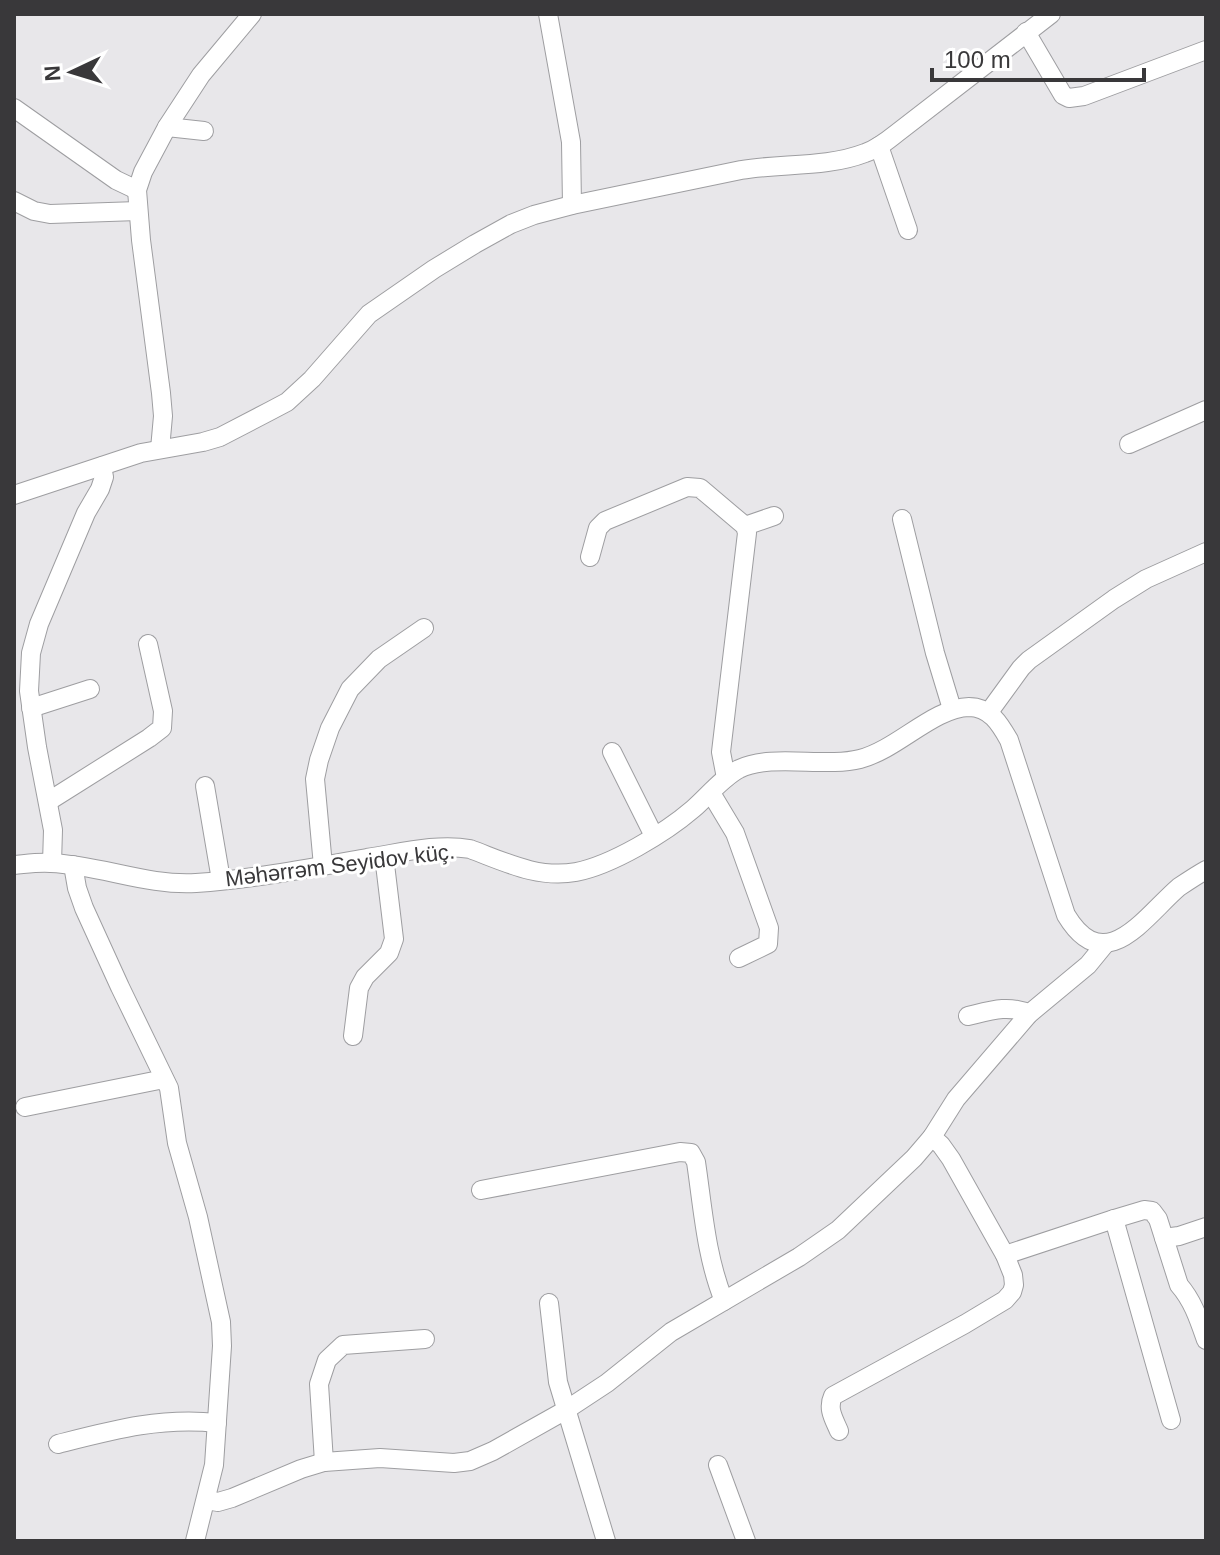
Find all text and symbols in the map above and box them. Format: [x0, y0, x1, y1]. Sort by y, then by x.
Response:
north arrow [32, 32, 112, 112]
scale bar [932, 32, 1144, 82]
text: 100 m [944, 46, 1011, 73]
text: N [40, 65, 66, 82]
street label: Məhərrəm Seyidov küç. [224, 839, 456, 891]

